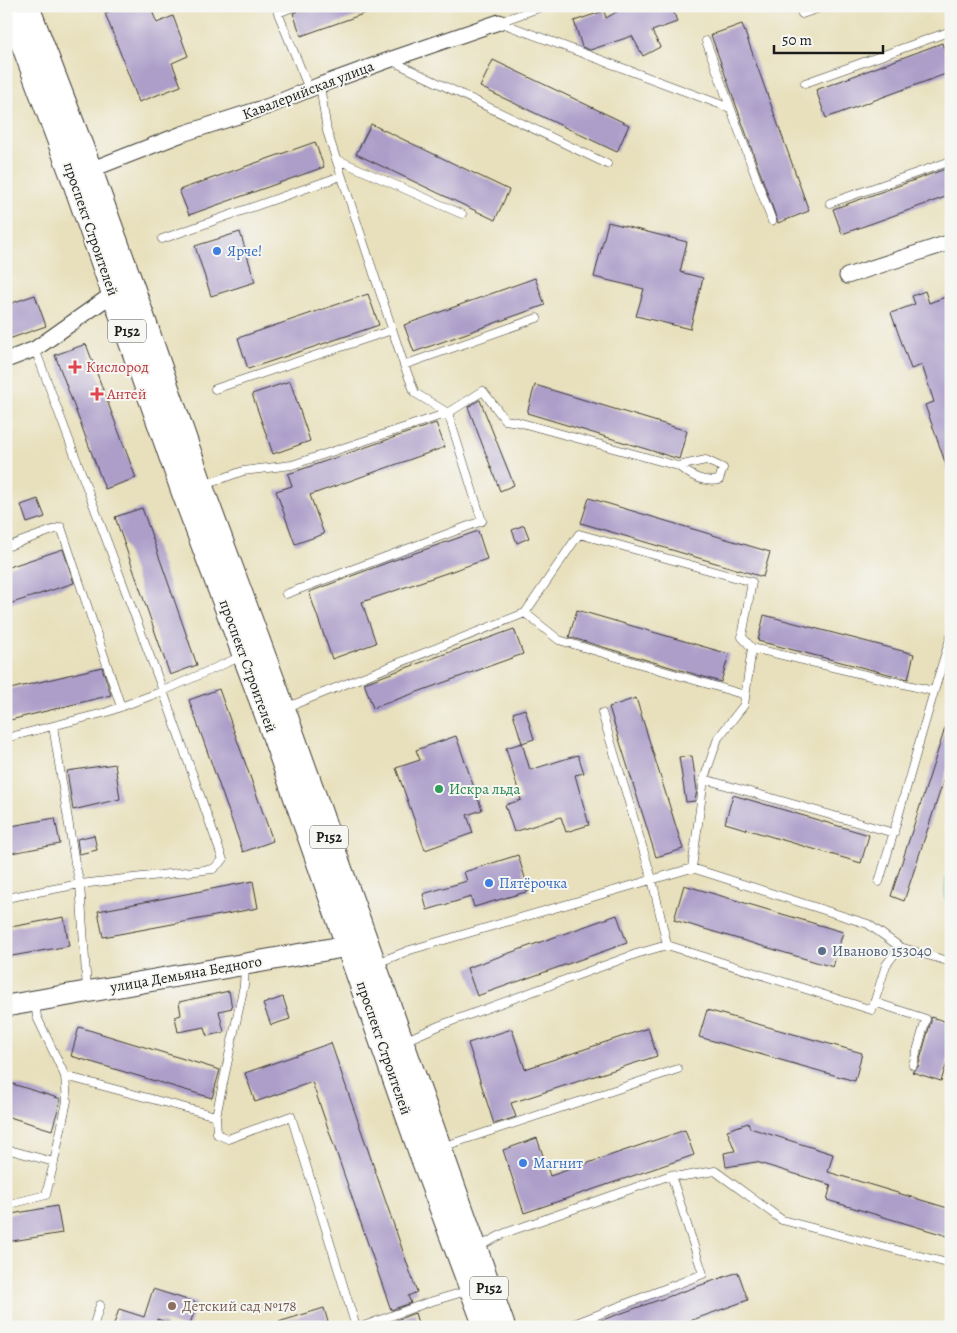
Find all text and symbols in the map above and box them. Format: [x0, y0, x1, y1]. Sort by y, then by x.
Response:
scale bar [774, 22, 883, 54]
text: 50 m [782, 30, 812, 50]
street label: Кавалерийская улица [239, 56, 377, 124]
street label: проспект Строителей [59, 159, 123, 299]
place label: Ярче! [227, 241, 262, 261]
marker: Ярче! [211, 245, 223, 257]
road number: Р152 [108, 320, 146, 342]
place label: Кислород [86, 357, 149, 377]
marker: Кислород [68, 360, 82, 374]
place label: Антей [106, 384, 147, 404]
marker: Антей [91, 388, 103, 400]
street label: проспект Строителей [215, 597, 281, 735]
place label: Искра льда [449, 779, 520, 799]
marker: Искра льда [433, 783, 445, 795]
road number: Р152 [310, 826, 348, 849]
place label: Пятёрочка [499, 873, 568, 893]
marker: Пятёрочка [483, 877, 495, 889]
place label: Иваново 153040 [832, 941, 932, 961]
marker: Иваново 153040 [816, 945, 828, 957]
street label: улица Демьяна Бедного [108, 951, 263, 997]
street label: проспект Строителей [352, 978, 416, 1118]
place label: Магнит [533, 1153, 583, 1173]
marker: Магнит [517, 1157, 529, 1169]
road number: Р152 [470, 1276, 508, 1300]
place label: Детский сад №178 [182, 1296, 297, 1316]
marker: Детский сад №178 [166, 1300, 178, 1312]

